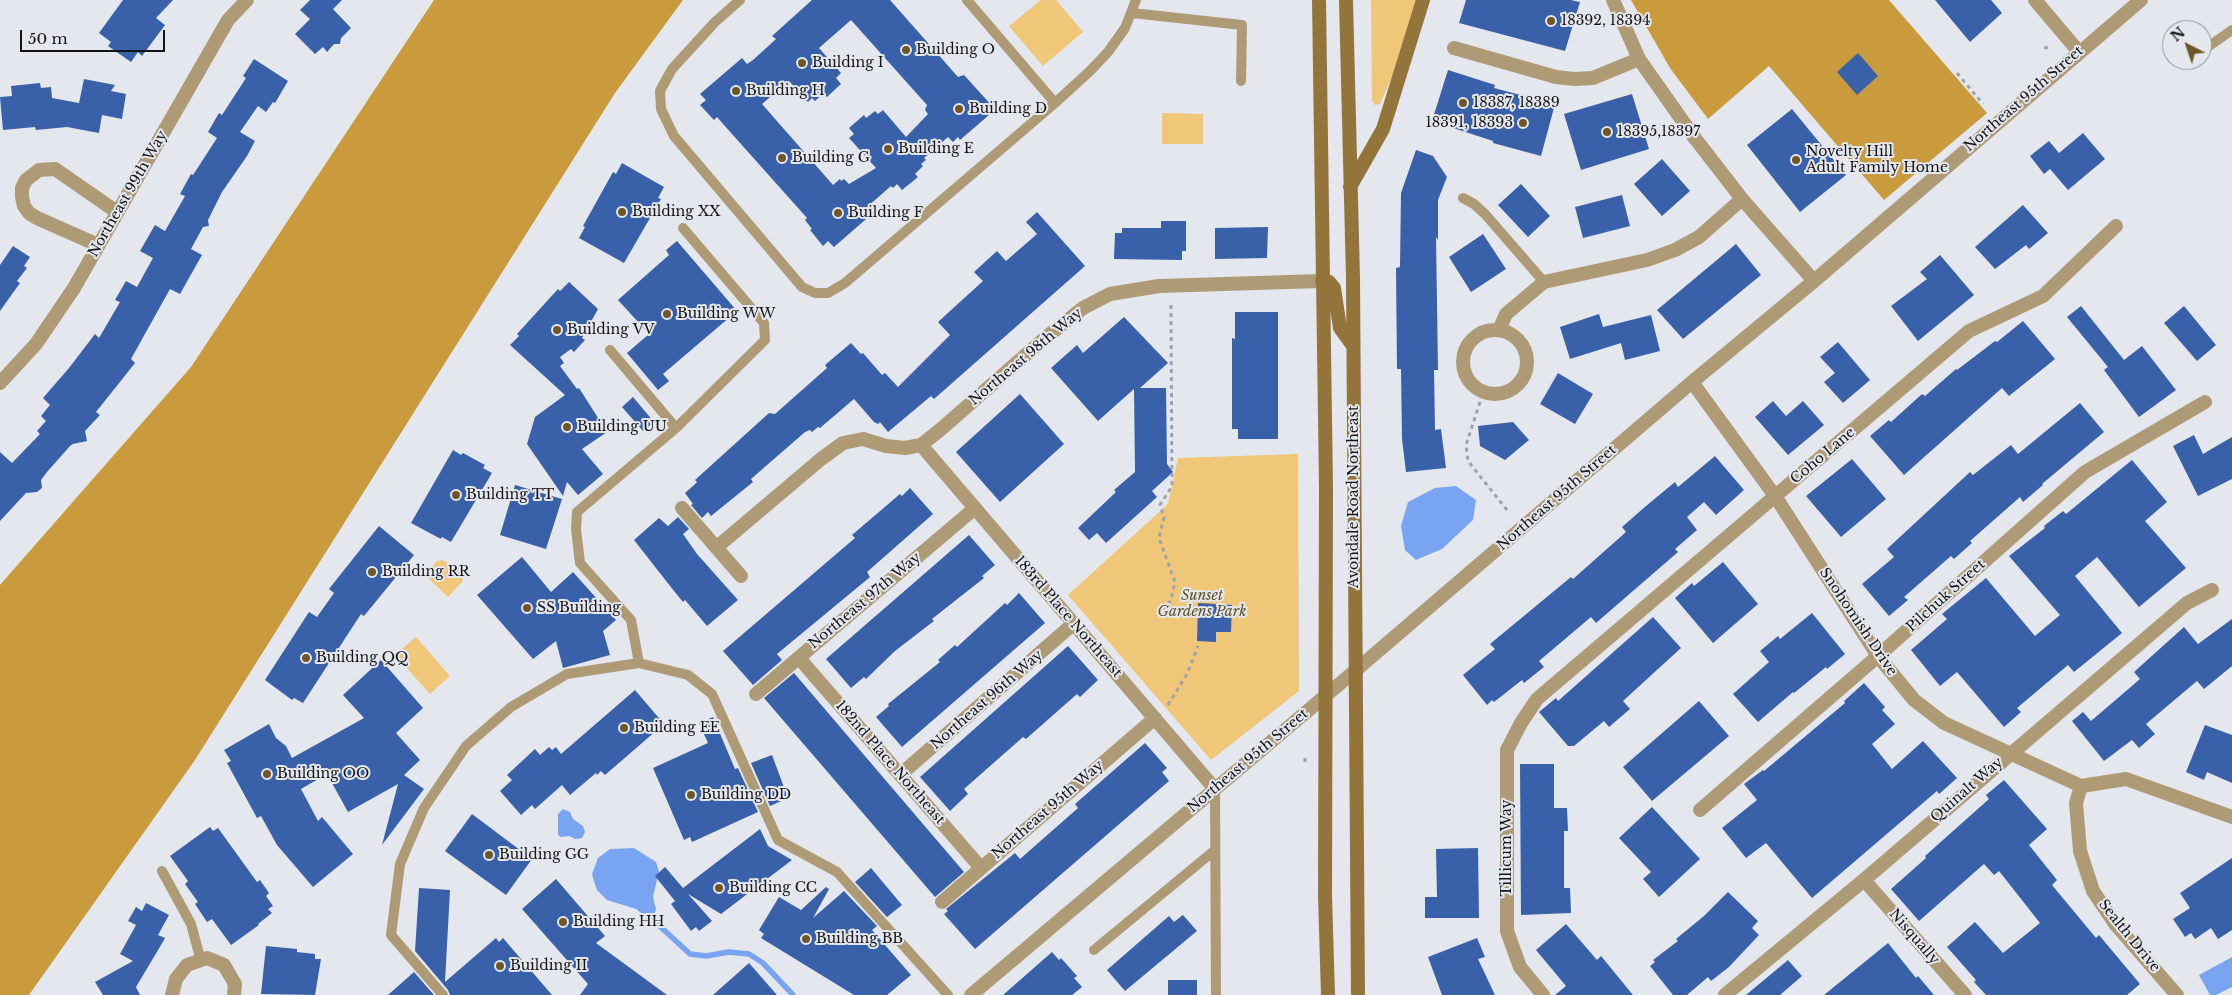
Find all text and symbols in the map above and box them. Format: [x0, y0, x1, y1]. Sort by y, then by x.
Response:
place label: 18392, 18394 [1561, 13, 1650, 29]
marker: 18392, 18394 [1545, 15, 1557, 27]
scale bar [22, 20, 168, 52]
north arrow [2162, 20, 2212, 70]
text: N [2167, 23, 2189, 46]
text: 50 m [28, 29, 68, 48]
place label: Building O [916, 42, 995, 58]
street label: Northeast 95th Street [1961, 43, 2087, 155]
marker: Building O [900, 44, 912, 56]
place label: Building I [812, 55, 883, 71]
marker: Building I [796, 57, 808, 69]
place label: Building H [746, 83, 825, 99]
marker: Building H [730, 85, 742, 97]
place label: 18387, 18389 [1473, 95, 1560, 111]
marker: 18387, 18389 [1457, 97, 1469, 109]
place label: Building D [969, 101, 1047, 117]
marker: Building D [953, 103, 965, 115]
place label: 18391, 18393 [1426, 115, 1513, 131]
marker: 18391, 18393 [1517, 117, 1529, 129]
place label: 18395,18397 [1617, 124, 1700, 140]
marker: 18395,18397 [1601, 126, 1613, 138]
street label: Northeast 99th Way [85, 128, 171, 260]
place label: Building E [898, 141, 974, 157]
marker: Building E [882, 143, 894, 155]
place label: Novelty Hill Adult Family Home [1806, 144, 1948, 176]
place label: Building G [792, 150, 870, 166]
marker: Building G [776, 152, 788, 164]
marker: Novelty Hill Adult Family Home [1790, 154, 1802, 166]
place label: Building XX [632, 204, 721, 220]
place label: Building F [848, 205, 923, 221]
marker: Building XX [616, 206, 628, 218]
marker: Building F [832, 207, 844, 219]
street label: Northeast 98th Way [966, 305, 1086, 409]
place label: Building WW [677, 306, 776, 322]
marker: Building WW [661, 308, 673, 320]
place label: Building VV [567, 322, 655, 338]
marker: Building VV [551, 324, 563, 336]
street label: Avondale Road Northeast [1346, 406, 1362, 588]
place label: Building UU [577, 419, 667, 435]
marker: Building UU [561, 421, 573, 433]
street label: Coho Lane [1787, 424, 1859, 488]
street label: Northeast 95th Street [1494, 442, 1620, 554]
place label: Building TT [466, 487, 554, 503]
marker: Building TT [450, 489, 462, 501]
street label: Northeast 97th Way [806, 549, 924, 653]
street label: 183rd Place Northeast [1011, 553, 1125, 681]
street label: Pilchuk Street [1903, 556, 1989, 636]
place label: Building RR [382, 564, 470, 580]
street label: Snohomish Drive [1816, 565, 1900, 679]
marker: Building RR [366, 566, 378, 578]
park label: Sunset Gardens Park [1158, 588, 1246, 620]
place label: SS Building [537, 600, 621, 616]
marker: SS Building [521, 602, 533, 614]
street label: Northeast 96th Way [928, 647, 1046, 753]
place label: Building QQ [316, 650, 408, 666]
marker: Building QQ [300, 652, 312, 664]
street label: 182nd Place Northeast [832, 698, 948, 828]
street label: Northeast 95th Street [1184, 706, 1312, 816]
place label: Building EE [634, 720, 720, 736]
marker: Building EE [618, 722, 630, 734]
street label: Quinalt Way [1927, 754, 2007, 826]
street label: Northeast 95th Way [989, 757, 1107, 863]
place label: Building OO [277, 766, 369, 782]
marker: Building OO [261, 768, 273, 780]
place label: Building DD [701, 787, 791, 803]
marker: Building DD [685, 789, 697, 801]
street label: Tillicum Way [1499, 799, 1515, 897]
place label: Building GG [499, 847, 589, 863]
marker: Building GG [483, 849, 495, 861]
place label: Building CC [729, 880, 817, 896]
marker: Building CC [713, 882, 725, 894]
street label: Sealth Drive [2095, 896, 2163, 976]
street label: Nisqually [1885, 906, 1943, 968]
place label: Building HH [573, 914, 665, 930]
marker: Building HH [557, 916, 569, 928]
place label: Building BB [816, 931, 903, 947]
marker: Building BB [800, 933, 812, 945]
place label: Building II [510, 958, 587, 974]
marker: Building II [494, 960, 506, 972]

